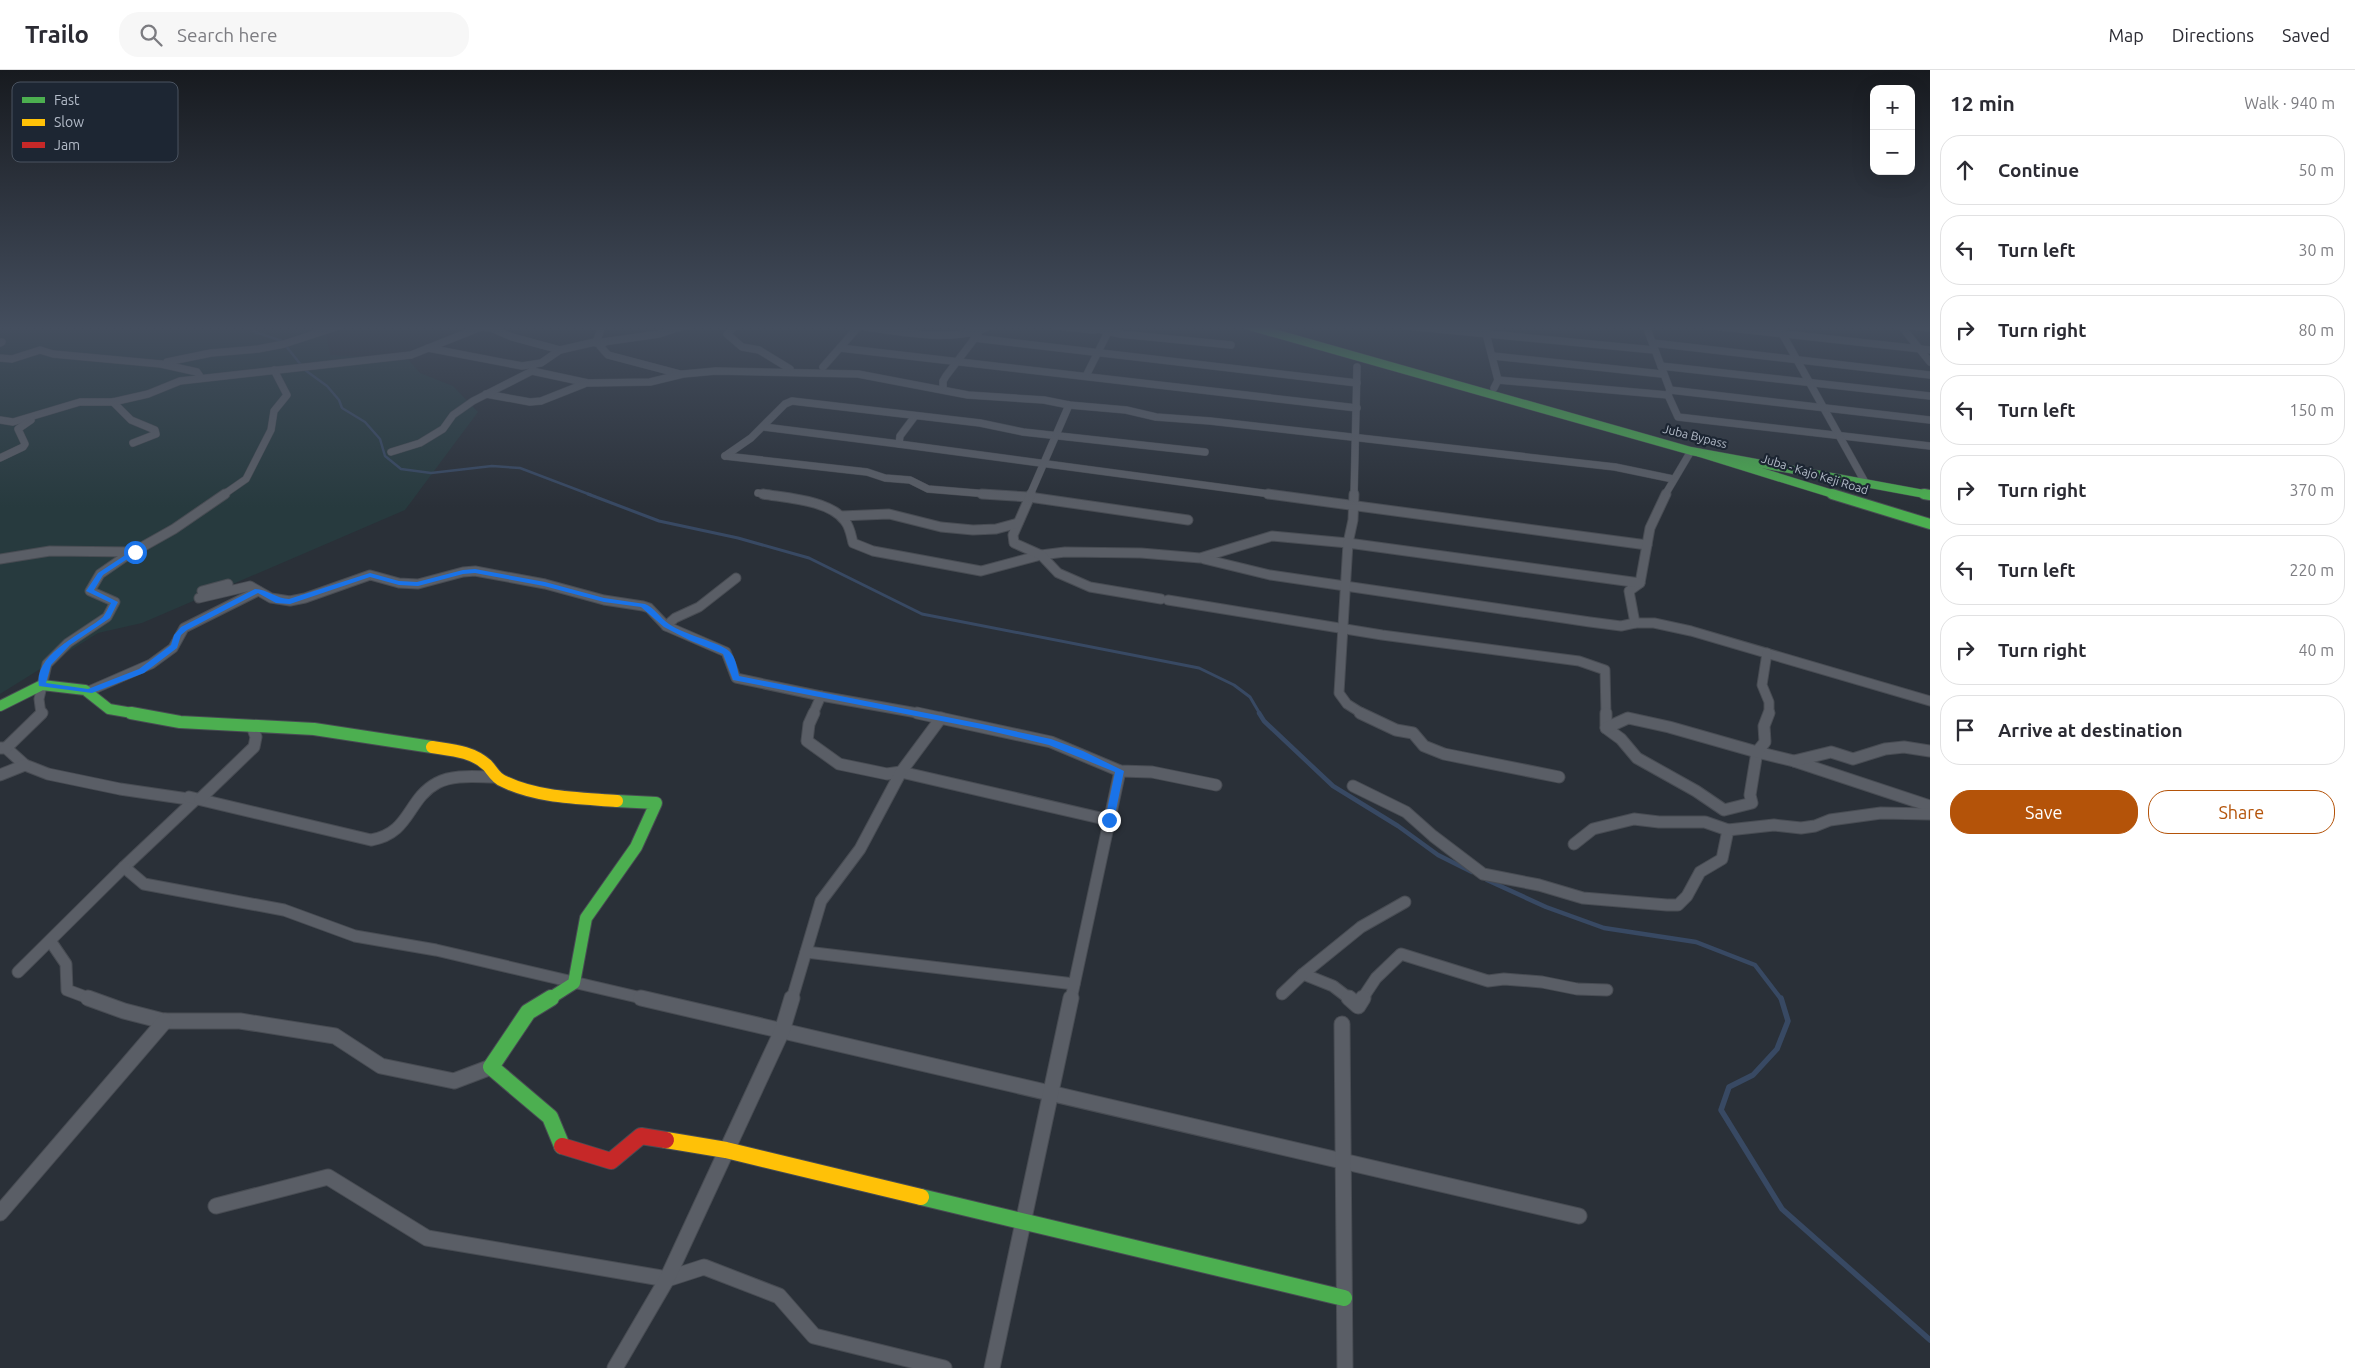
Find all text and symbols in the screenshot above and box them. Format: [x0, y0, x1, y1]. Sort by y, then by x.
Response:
search box [119, 12, 469, 57]
text: Trailo [25, 21, 89, 48]
icon: search [137, 21, 165, 49]
text: Search here [177, 24, 278, 46]
text: Map [2108, 25, 2144, 45]
text: Directions [2172, 25, 2254, 45]
text: Saved [2282, 25, 2330, 45]
legend [12, 82, 178, 162]
map controls [1870, 85, 1915, 175]
button: + [1870, 85, 1915, 130]
text: 12 min [1950, 91, 2015, 115]
text: Fast [54, 92, 80, 108]
text: Walk · 940 m [2244, 94, 2335, 112]
text: Slow [54, 114, 84, 130]
button: − [1870, 130, 1915, 175]
text: Jam [54, 137, 80, 153]
icon: ahead [1951, 156, 1979, 184]
text: Continue [1998, 159, 2079, 181]
text: 50 m [2298, 161, 2334, 179]
icon: left [1951, 236, 1979, 264]
text: Turn left [1998, 239, 2076, 261]
text: 30 m [2298, 241, 2334, 259]
icon: right [1951, 316, 1979, 344]
text: Turn right [1998, 319, 2086, 341]
text: 80 m [2298, 321, 2334, 339]
icon: left [1951, 396, 1979, 424]
text: Turn left [1998, 399, 2076, 421]
text: 150 m [2289, 401, 2334, 419]
street label: Juba Bypass [1662, 422, 1728, 450]
street label: Juba - Kajo Keji Road [1760, 452, 1870, 496]
icon: right [1951, 476, 1979, 504]
text: Turn right [1998, 479, 2086, 501]
text: 370 m [2289, 481, 2334, 499]
route start [124, 541, 147, 564]
icon: left [1951, 556, 1979, 584]
text: Turn left [1998, 559, 2076, 581]
text: 220 m [2289, 561, 2334, 579]
icon: right [1951, 636, 1979, 664]
text: Turn right [1998, 639, 2086, 661]
text: 40 m [2298, 641, 2334, 659]
icon: arrive [1951, 716, 1979, 744]
text: Arrive at destination [1998, 719, 2183, 741]
button: Save [1950, 790, 2138, 834]
button: Share [2148, 790, 2335, 834]
route end [1098, 809, 1121, 832]

